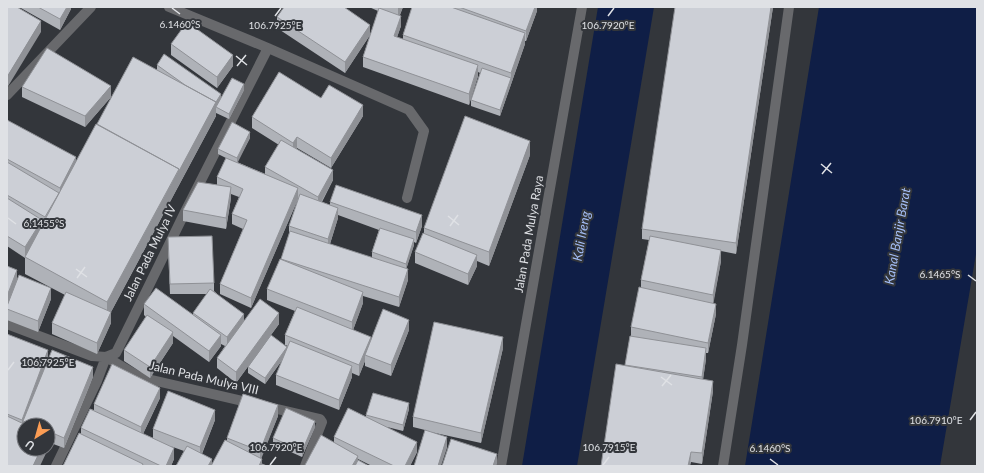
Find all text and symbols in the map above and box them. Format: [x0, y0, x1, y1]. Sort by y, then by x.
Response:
text: 6.1460°S [160, 18, 200, 30]
text: 106.7925°E [249, 19, 302, 31]
text: 106.7920°E [582, 19, 635, 31]
street label: Jalan Pada Mulya Raya [511, 174, 546, 294]
water label: Kanal Banjir Barat [881, 186, 913, 286]
street label: Jalan Pada Mulya IV [120, 201, 180, 303]
water label: Kali Ireng [569, 209, 593, 262]
text: 6.1455°S [24, 217, 64, 229]
text: 6.1465°S [920, 268, 960, 280]
text: 106.7925°E [22, 356, 75, 368]
street label: Jalan Pada Mulya VIII [148, 358, 260, 397]
text: 106.7910°E [910, 414, 963, 426]
north arrow [16, 417, 56, 457]
text: U [23, 438, 37, 453]
text: 106.7920°E [250, 441, 303, 453]
text: 106.7915°E [583, 441, 636, 453]
text: 6.1460°S [750, 442, 790, 454]

